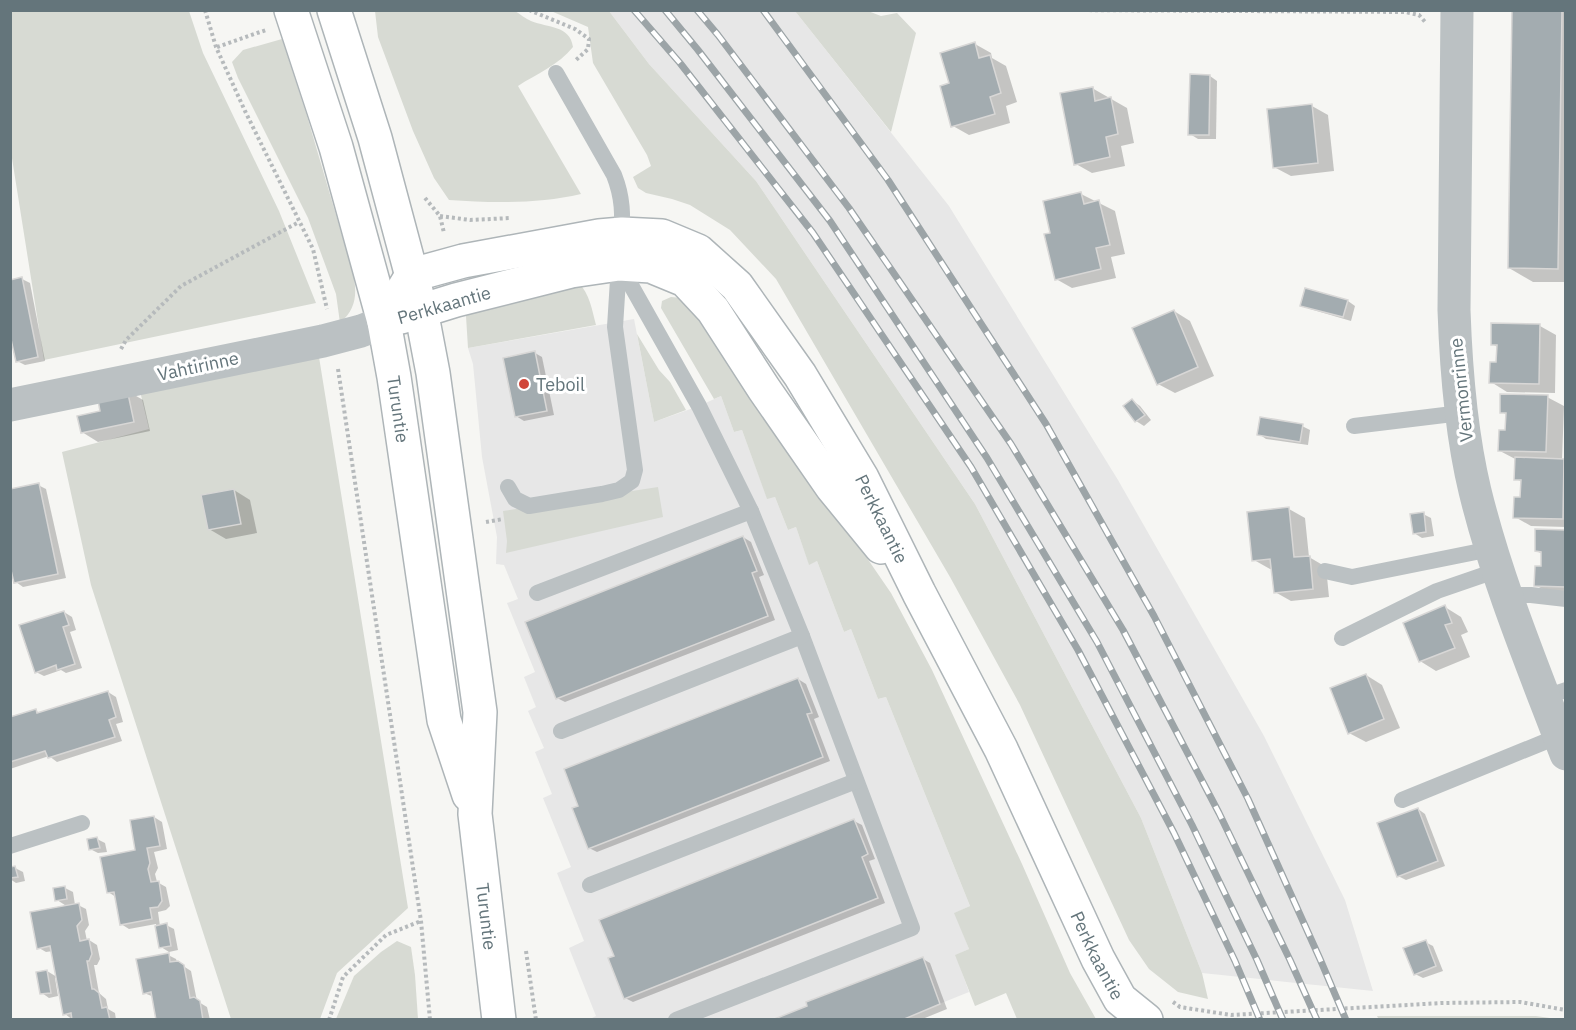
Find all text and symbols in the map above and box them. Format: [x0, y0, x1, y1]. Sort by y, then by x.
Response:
street label: Perkkaantie [395, 281, 493, 329]
street label: Vermonrinne [1444, 337, 1478, 443]
street label: Vahtirinne [155, 346, 241, 386]
place label: Teboil [536, 373, 585, 396]
street label: Turuntie [382, 374, 415, 444]
marker: Teboil [517, 377, 531, 391]
street label: Perkkaantie [850, 470, 914, 567]
street label: Turuntie [472, 882, 502, 951]
street label: Perkkaantie [1066, 907, 1130, 1004]

